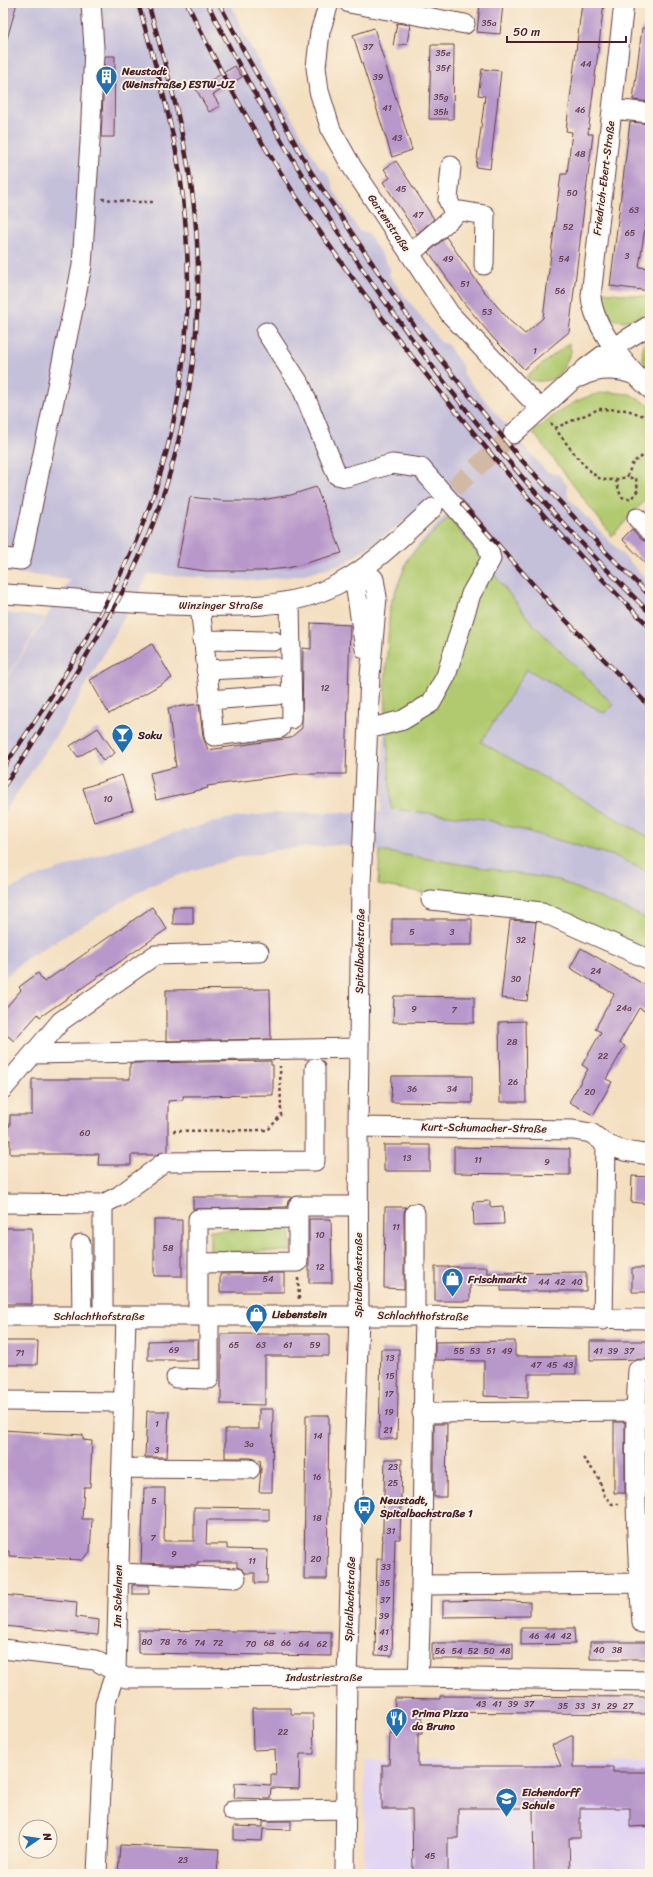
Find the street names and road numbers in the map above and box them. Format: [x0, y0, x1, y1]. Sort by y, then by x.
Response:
street label: Friedrich-Ebert-Straße [588, 119, 621, 237]
street label: Gartenstraße [363, 190, 416, 256]
street label: Winzinger Straße [179, 596, 264, 615]
street label: Spitalbachstraße [350, 908, 370, 994]
street label: Kurt-Schumacher-Straße [421, 1117, 547, 1139]
street label: Spitalbachstraße [349, 1232, 368, 1318]
street label: Schlachthofstraße [377, 1306, 469, 1326]
street label: Schlachthofstraße [53, 1307, 145, 1326]
street label: Spitalbachstraße [339, 1556, 361, 1642]
street label: Im Schelmen [108, 1564, 128, 1629]
street label: Industriestraße [285, 1668, 363, 1687]

